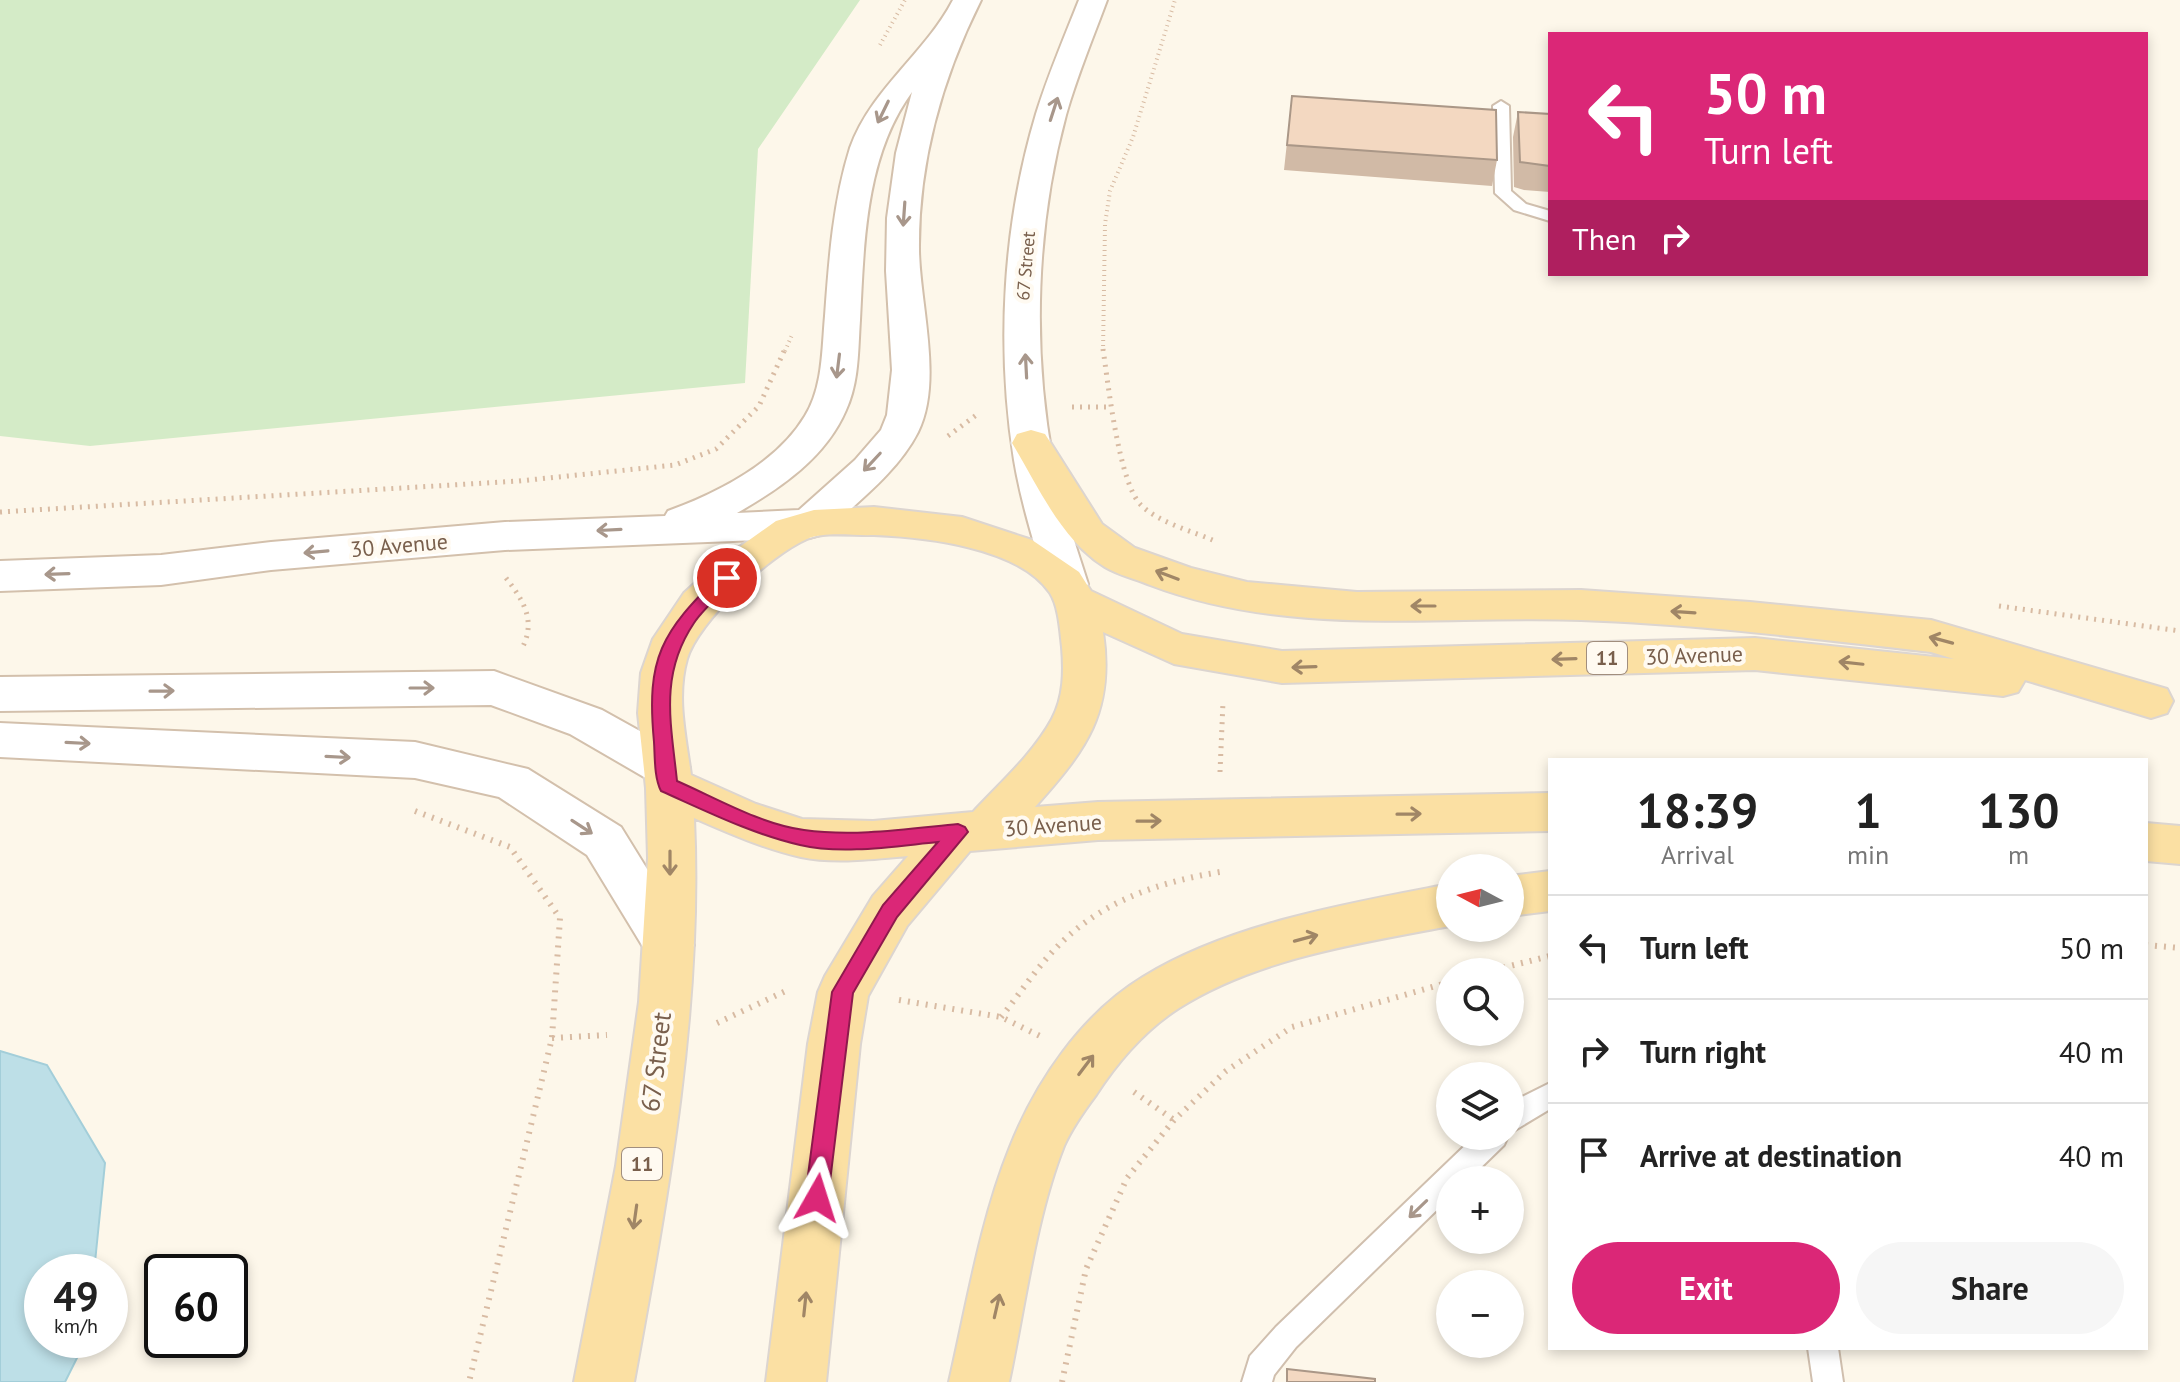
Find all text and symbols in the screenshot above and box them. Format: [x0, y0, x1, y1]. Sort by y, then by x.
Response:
text: 50 m [1704, 57, 1827, 129]
icon: left [1572, 64, 1676, 168]
one-way arrow [1048, 97, 1062, 122]
one-way arrow [875, 100, 890, 124]
text: Turn left [1704, 127, 1833, 174]
one-way arrow [896, 200, 911, 227]
icon: right [1653, 216, 1697, 260]
text: Then [1572, 219, 1637, 258]
street label: 67 Street [1011, 230, 1040, 302]
one-way arrow [830, 352, 845, 379]
one-way arrow [1018, 353, 1033, 380]
one-way arrow [863, 452, 882, 472]
one-way arrow [596, 523, 623, 538]
street label: 30 Avenue [349, 527, 449, 563]
pin [693, 544, 761, 612]
one-way arrow [303, 545, 330, 560]
icon: arrive [705, 556, 749, 600]
one-way arrow [44, 566, 71, 581]
one-way arrow [1155, 567, 1180, 581]
one-way arrow [1410, 599, 1437, 614]
one-way arrow [1670, 604, 1697, 619]
one-way arrow [1929, 631, 1955, 646]
street label: 30 Avenue [1645, 639, 1743, 671]
road number: 11 [1587, 642, 1627, 674]
one-way arrow [1551, 652, 1578, 667]
one-way arrow [1838, 655, 1865, 670]
one-way arrow [1291, 659, 1318, 674]
one-way arrow [408, 680, 435, 696]
one-way arrow [148, 683, 175, 699]
one-way arrow [64, 736, 91, 751]
one-way arrow [324, 749, 351, 764]
text: 18:39 [1637, 779, 1758, 841]
text: 1 [1854, 779, 1882, 841]
text: 130 [1978, 779, 2059, 841]
one-way arrow [1395, 806, 1422, 821]
street label: 30 Avenue [1003, 808, 1103, 842]
one-way arrow [1135, 813, 1162, 828]
one-way arrow [570, 820, 593, 836]
text: Arrival [1661, 838, 1734, 871]
text: min [1847, 838, 1889, 871]
text: m [2008, 838, 2029, 871]
one-way arrow [662, 849, 677, 876]
north arrow [1436, 854, 1524, 942]
map controls [1436, 854, 1524, 1358]
icon: left [1572, 925, 1616, 969]
text: Turn left [1640, 928, 1748, 967]
text: 50 m [2059, 928, 2124, 967]
one-way arrow [1292, 930, 1318, 945]
button: search [1436, 958, 1524, 1046]
street label: 67 Street [633, 1010, 678, 1114]
icon: right [1572, 1029, 1616, 1073]
text: Turn right [1640, 1032, 1766, 1071]
text: 40 m [2059, 1032, 2124, 1071]
one-way arrow [1077, 1055, 1094, 1076]
button: layers [1436, 1062, 1524, 1150]
icon: arrive [1572, 1133, 1616, 1177]
text: Arrive at destination [1640, 1136, 1902, 1175]
text: 40 m [2059, 1136, 2124, 1175]
road number: 11 [622, 1148, 662, 1180]
position arrow [775, 1156, 859, 1240]
button: + [1436, 1166, 1524, 1254]
one-way arrow [1408, 1200, 1428, 1219]
one-way arrow [628, 1203, 643, 1230]
button: Exit [1572, 1242, 1840, 1334]
button: Share [1856, 1242, 2124, 1334]
speed limit sign: 60 [144, 1254, 248, 1358]
text: 49 [53, 1270, 99, 1322]
button: − [1436, 1270, 1524, 1358]
one-way arrow [797, 1292, 812, 1318]
one-way arrow [990, 1294, 1005, 1319]
text: km/h [54, 1313, 98, 1339]

